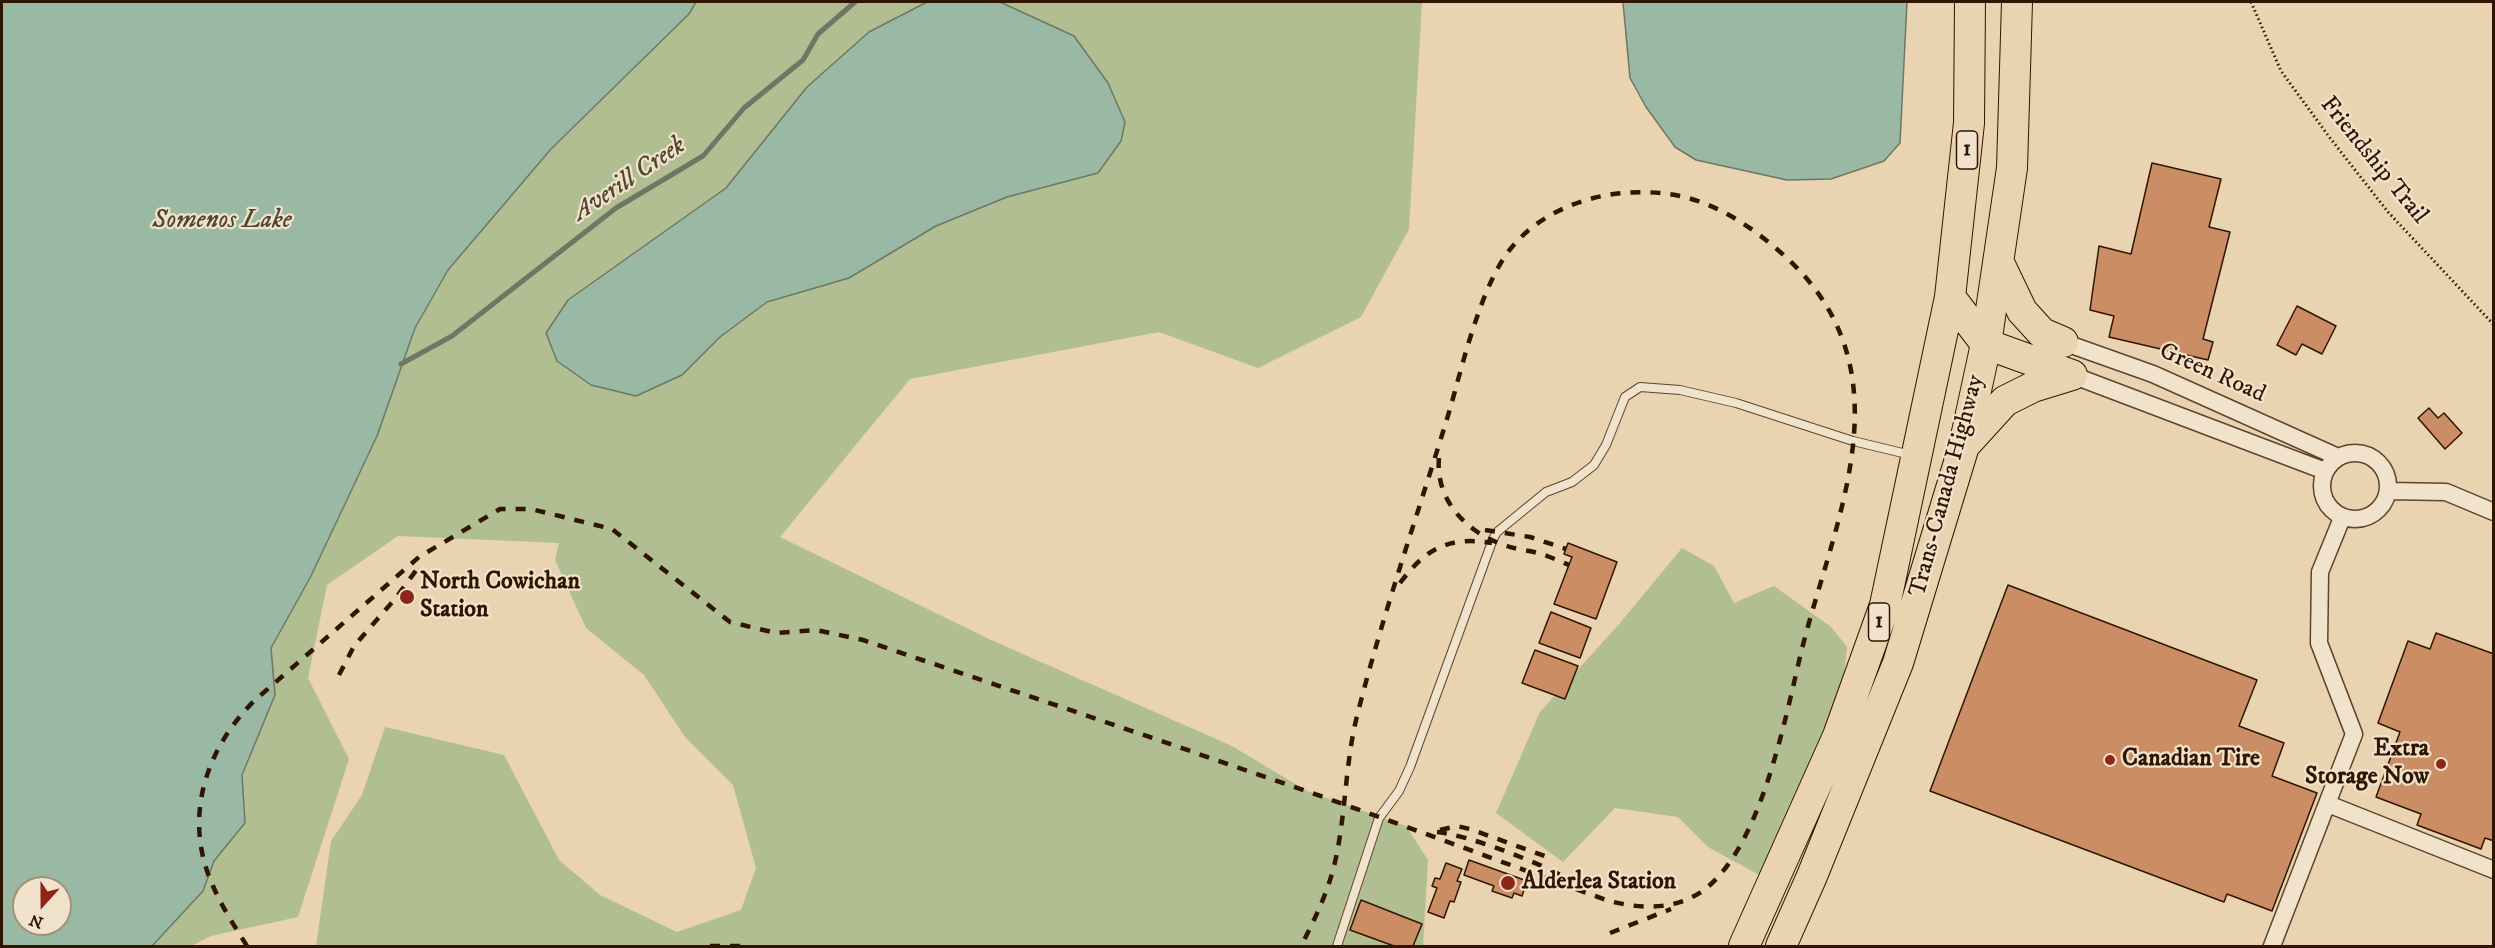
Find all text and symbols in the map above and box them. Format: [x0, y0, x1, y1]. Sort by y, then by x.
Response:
street label: Friendship Trail [2313, 92, 2433, 230]
water label: Averill Creek [568, 131, 692, 229]
road number: 1 [1956, 131, 1978, 169]
water label: Somenos Lake [152, 206, 292, 238]
street label: Green Road [2155, 338, 2269, 410]
street label: Trans-Canada Highway [1905, 372, 1991, 600]
place label: North Cowichan Station [420, 569, 580, 625]
marker: North Cowichan Station [398, 588, 416, 606]
road number: 1 [1868, 603, 1890, 641]
place label: Extra Storage Now [2305, 736, 2429, 792]
place label: Canadian Tire [2122, 746, 2260, 774]
marker: Canadian Tire [2103, 753, 2117, 767]
marker: Extra Storage Now [2434, 757, 2448, 771]
place label: Alderlea Station [1522, 869, 1676, 897]
marker: Alderlea Station [1499, 874, 1517, 892]
north arrow [12, 876, 72, 936]
text: N [27, 909, 46, 933]

